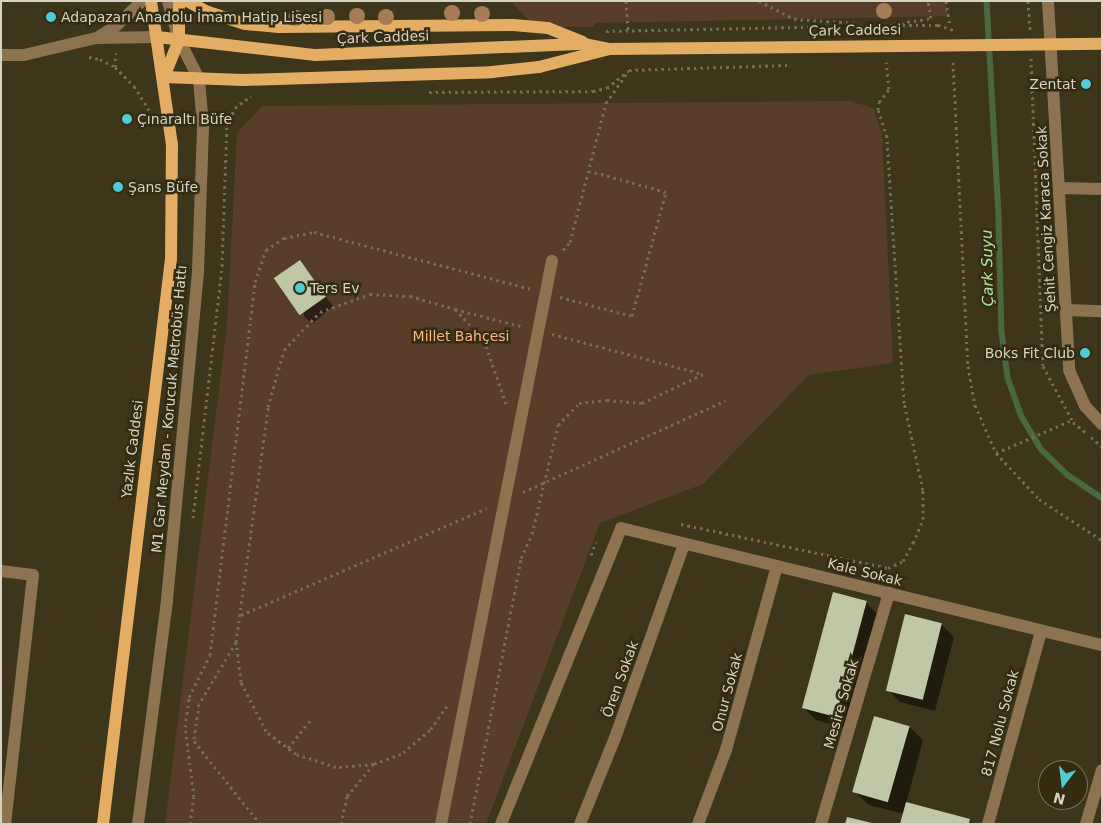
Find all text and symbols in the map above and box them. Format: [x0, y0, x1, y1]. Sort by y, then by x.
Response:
place label: Adapazarı Anadolu İmam Hatip Lisesi [61, 9, 322, 25]
marker: Adapazarı Anadolu İmam Hatip Lisesi [45, 11, 57, 23]
street label: Çark Caddesi [809, 21, 901, 39]
street label: Çark Caddesi [336, 27, 430, 47]
place label: Zentat [1029, 76, 1076, 92]
marker: Zentat [1080, 78, 1092, 90]
place label: Çınaraltı Büfe [137, 111, 232, 127]
marker: Çınaraltı Büfe [121, 113, 133, 125]
street label: Şehit Cengiz Karaca Sokak [1033, 125, 1059, 313]
place label: Şans Büfe [128, 179, 198, 195]
marker: Şans Büfe [112, 181, 124, 193]
water label: Çark Suyu [978, 229, 998, 307]
street label: M1 Gar Meydan - Korucuk Metrobüs Hattı [148, 264, 190, 554]
place label: Ters Ev [310, 280, 359, 296]
marker: Ters Ev [294, 282, 306, 294]
park label: Millet Bahçesi [413, 328, 509, 344]
place label: Boks Fit Club [985, 345, 1075, 361]
marker: Boks Fit Club [1079, 347, 1091, 359]
street label: Yazlık Caddesi [118, 399, 146, 499]
street label: Kale Sokak [826, 555, 904, 589]
street label: Ören Sokak [598, 638, 642, 720]
street label: Onur Sokak [708, 651, 746, 733]
street label: Mesire Sokak [820, 657, 862, 751]
street label: 817 Nolu Sokak [978, 668, 1022, 778]
north arrow [1038, 760, 1088, 810]
text: N [1052, 789, 1067, 808]

